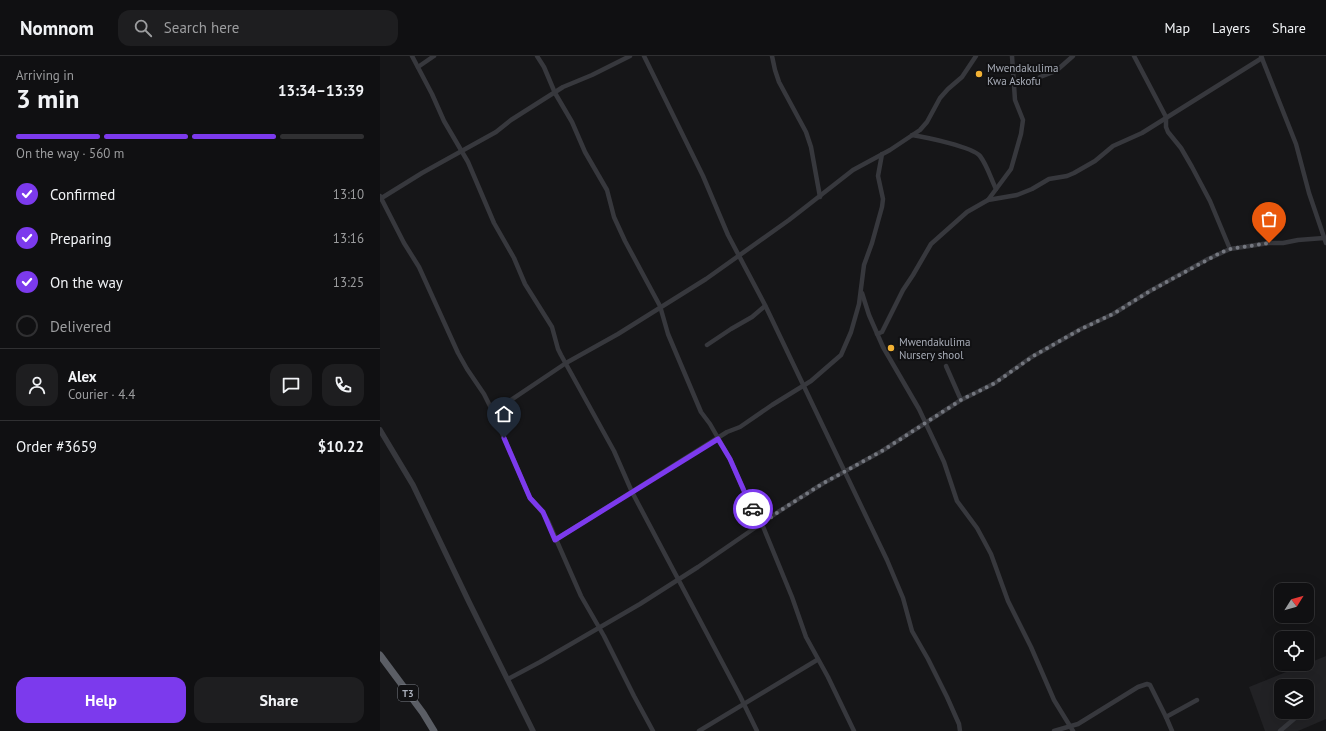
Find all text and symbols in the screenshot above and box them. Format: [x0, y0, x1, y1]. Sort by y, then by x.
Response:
search box [118, 10, 398, 46]
text: Nomnom [20, 16, 94, 40]
icon: search [132, 17, 154, 39]
text: Search here [164, 18, 240, 37]
text: Map [1164, 19, 1190, 37]
text: Layers [1212, 19, 1250, 37]
text: Share [1272, 19, 1306, 37]
place label: Mwendakulima Kwa Askofu [987, 61, 1058, 88]
text: Arriving in [16, 67, 74, 84]
marker: Mwendakulima Kwa Askofu [974, 69, 984, 79]
text: 13:34–13:39 [278, 81, 364, 100]
text: 3 min [16, 82, 79, 115]
text: On the way · 560 m [16, 145, 124, 162]
icon: check [16, 183, 38, 205]
text: Confirmed [50, 185, 115, 204]
text: 13:10 [333, 186, 364, 203]
pin [1252, 202, 1286, 243]
icon: bag [1258, 208, 1280, 230]
icon: check [16, 227, 38, 249]
text: Preparing [50, 229, 112, 248]
text: 13:16 [333, 230, 364, 247]
icon: check [16, 271, 38, 293]
text: On the way [50, 273, 123, 292]
text: 13:25 [333, 274, 364, 291]
text: Delivered [50, 317, 111, 336]
place label: Mwendakulima Nursery shool [899, 335, 970, 362]
marker: Mwendakulima Nursery shool [886, 343, 896, 353]
button: person [16, 364, 58, 406]
button: chat [270, 364, 312, 406]
button: phone [322, 364, 364, 406]
text: Alex [68, 367, 97, 386]
text: Courier · 4.4 [68, 386, 135, 403]
pin [487, 397, 521, 438]
icon: home [493, 403, 515, 425]
text: Order #3659 [16, 437, 97, 456]
text: $10.22 [318, 437, 364, 456]
courier [733, 489, 773, 529]
icon: car [742, 498, 764, 520]
north arrow [1274, 583, 1314, 623]
map controls [1274, 583, 1314, 719]
button: locate [1274, 631, 1314, 671]
button: Help [16, 677, 186, 723]
button: Share [194, 677, 364, 723]
button: layers [1274, 679, 1314, 719]
road number: T3 [398, 685, 418, 701]

